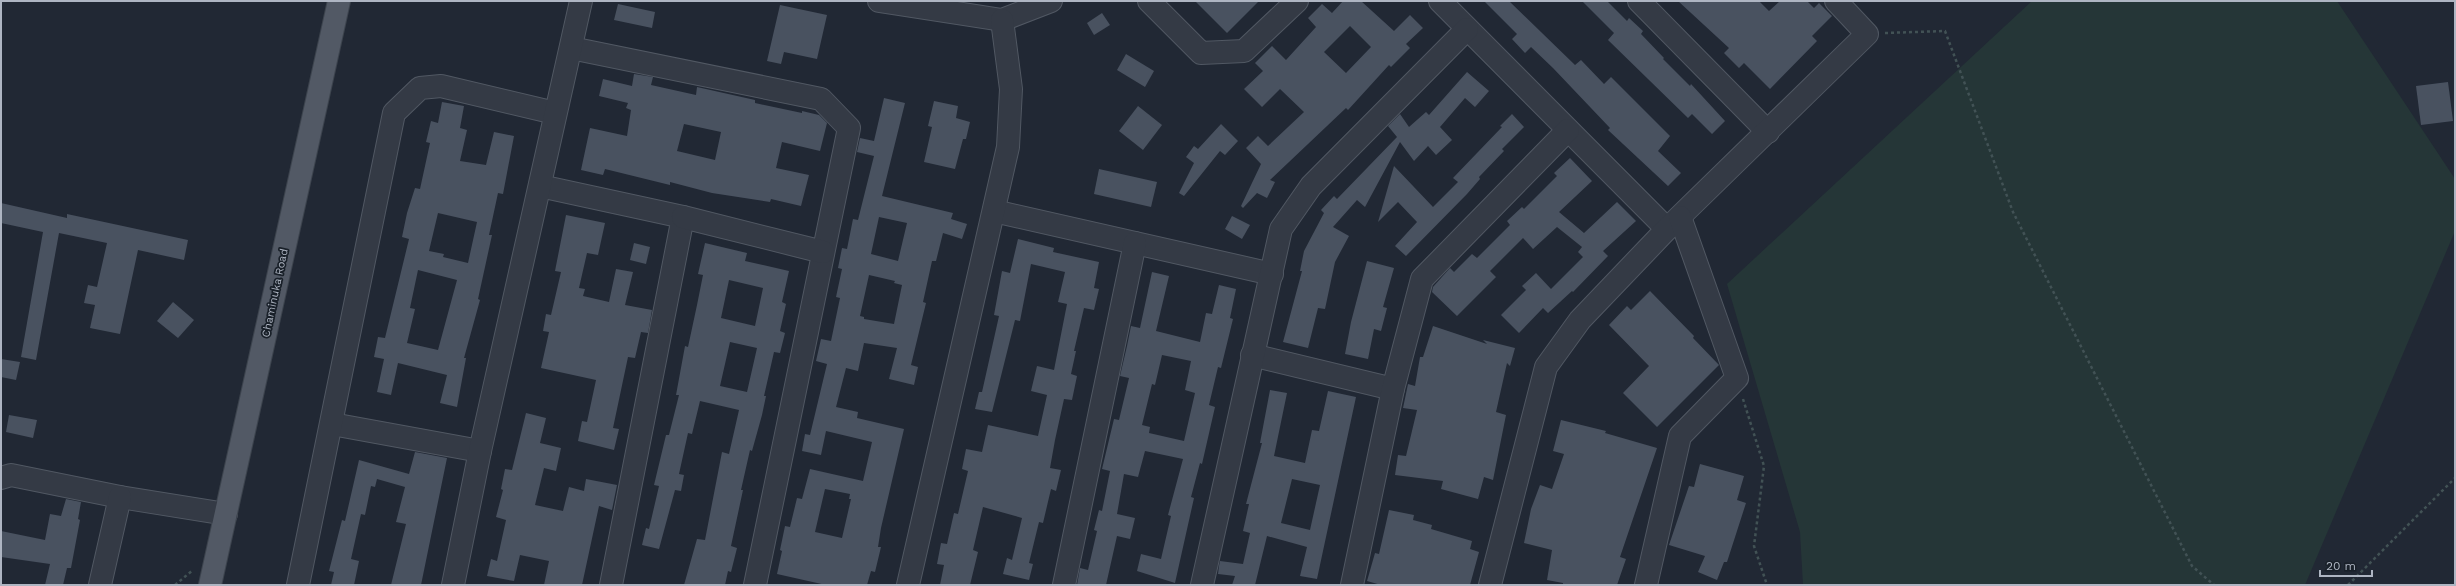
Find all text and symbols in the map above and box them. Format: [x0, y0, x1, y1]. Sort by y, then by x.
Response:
street label: Chaminuka Road [259, 247, 291, 339]
scale bar [2320, 552, 2372, 578]
text: 20 m [2326, 559, 2356, 573]

